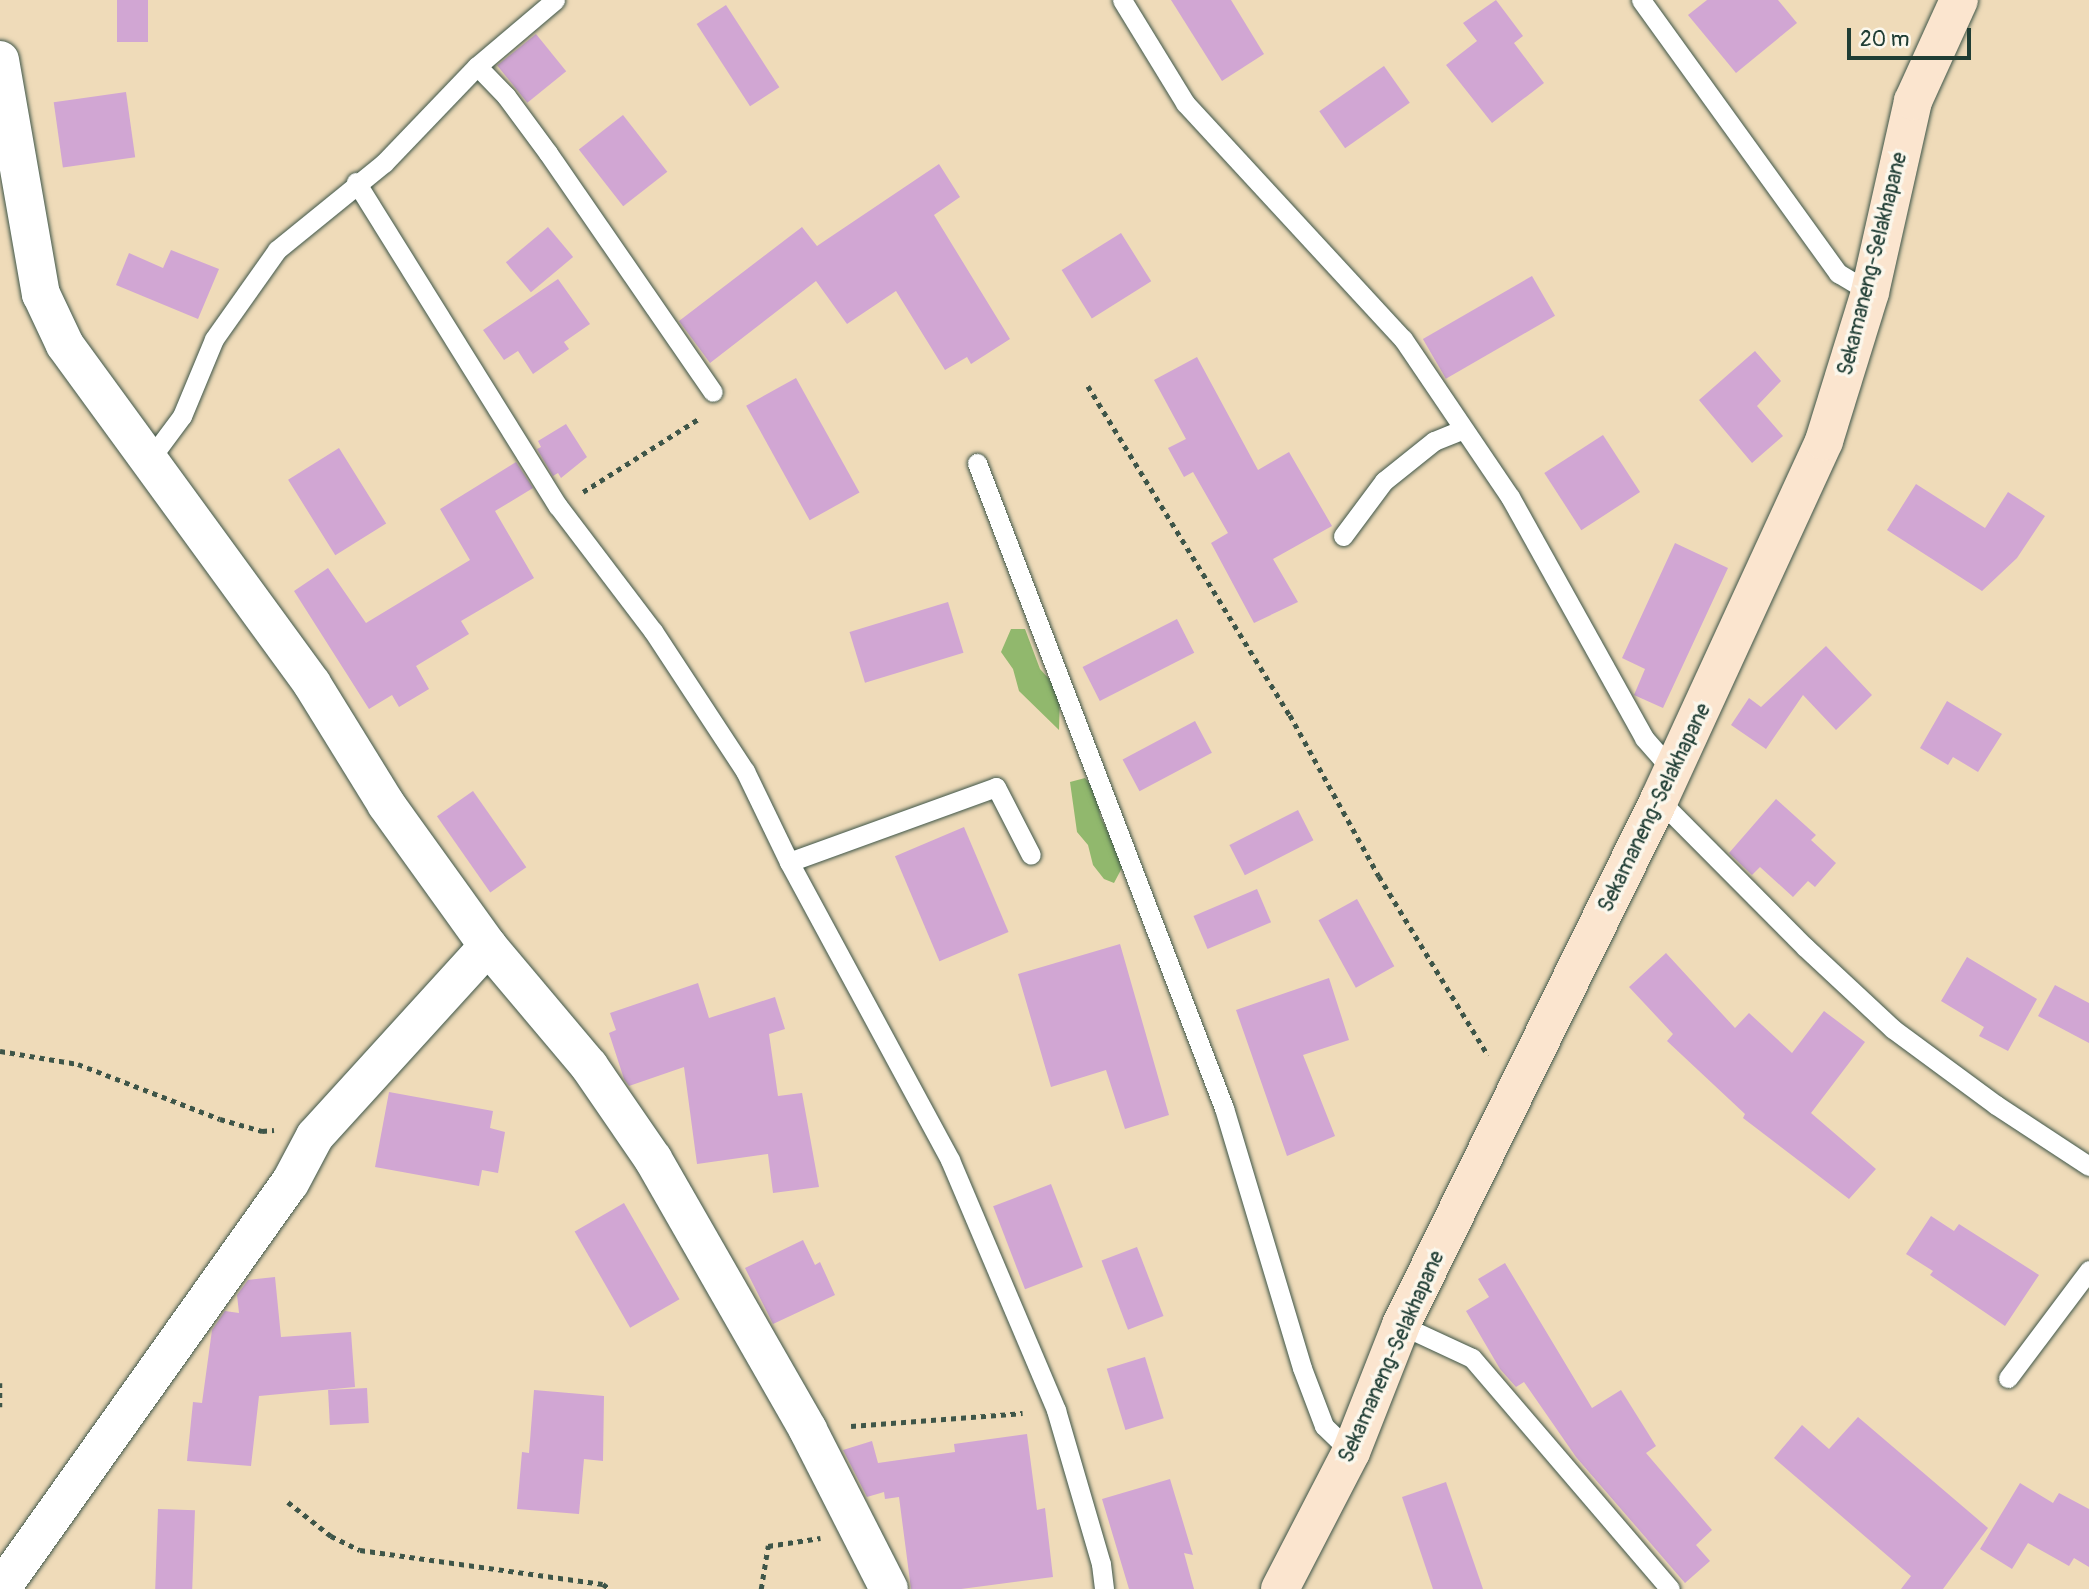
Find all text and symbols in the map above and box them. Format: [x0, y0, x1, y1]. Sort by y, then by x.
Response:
scale bar [1851, 14, 1975, 58]
text: 20 m [1860, 26, 1909, 53]
street label: Sekamaneng-Selakhapane [1833, 150, 1913, 378]
street label: Sekamaneng-Selakhapane [1593, 700, 1717, 916]
street label: Sekamaneng-Selakhapane [1334, 1247, 1450, 1467]

